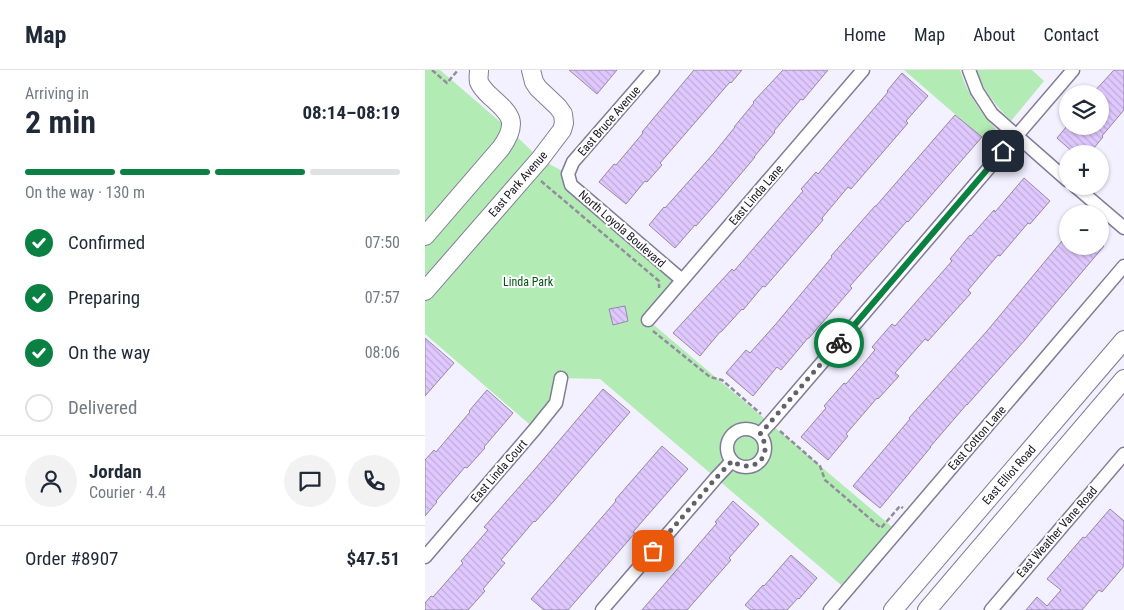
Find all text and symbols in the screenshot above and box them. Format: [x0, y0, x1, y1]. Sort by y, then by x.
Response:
text: Map [25, 21, 66, 49]
text: Home [844, 24, 886, 45]
text: Map [914, 24, 945, 45]
text: About [973, 24, 1015, 45]
text: Contact [1043, 24, 1099, 45]
street label: East Bruce Avenue [575, 83, 643, 159]
text: Arriving in [25, 84, 89, 103]
map controls [1059, 85, 1109, 255]
button: layers [1059, 85, 1109, 135]
text: 08:14–08:19 [302, 101, 400, 124]
text: 2 min [25, 103, 96, 141]
pin [982, 130, 1024, 172]
icon: home [989, 137, 1017, 165]
button: + [1059, 145, 1109, 195]
street label: East Park Avenue [486, 148, 550, 220]
street label: East Linda Lane [726, 162, 786, 228]
text: On the way · 130 m [25, 183, 145, 202]
street label: North Loyola Boulevard [576, 188, 668, 270]
button: − [1059, 205, 1109, 255]
icon: check [25, 229, 53, 257]
text: Confirmed [68, 231, 145, 254]
text: 07:50 [365, 233, 400, 252]
park label: Linda Park [503, 275, 554, 289]
icon: check [25, 284, 53, 312]
text: Preparing [68, 286, 140, 309]
text: 07:57 [365, 288, 400, 307]
courier [814, 318, 864, 368]
icon: bike [825, 329, 853, 357]
icon: check [25, 339, 53, 367]
text: On the way [68, 341, 150, 364]
text: 08:06 [365, 343, 400, 362]
text: Delivered [68, 396, 137, 419]
street label: East Cotton Lane [945, 403, 1009, 473]
street label: East Linda Court [468, 437, 530, 505]
street label: East Elliot Road [979, 442, 1039, 508]
button: person [25, 455, 77, 507]
button: chat [284, 455, 336, 507]
button: phone [348, 455, 400, 507]
text: Jordan [89, 460, 142, 483]
text: Courier · 4.4 [89, 483, 166, 502]
street label: East Weather Vane Road [1014, 484, 1100, 580]
pin [632, 530, 674, 572]
icon: bag [639, 537, 667, 565]
text: Order #8907 [25, 547, 118, 570]
text: $47.51 [346, 547, 400, 570]

